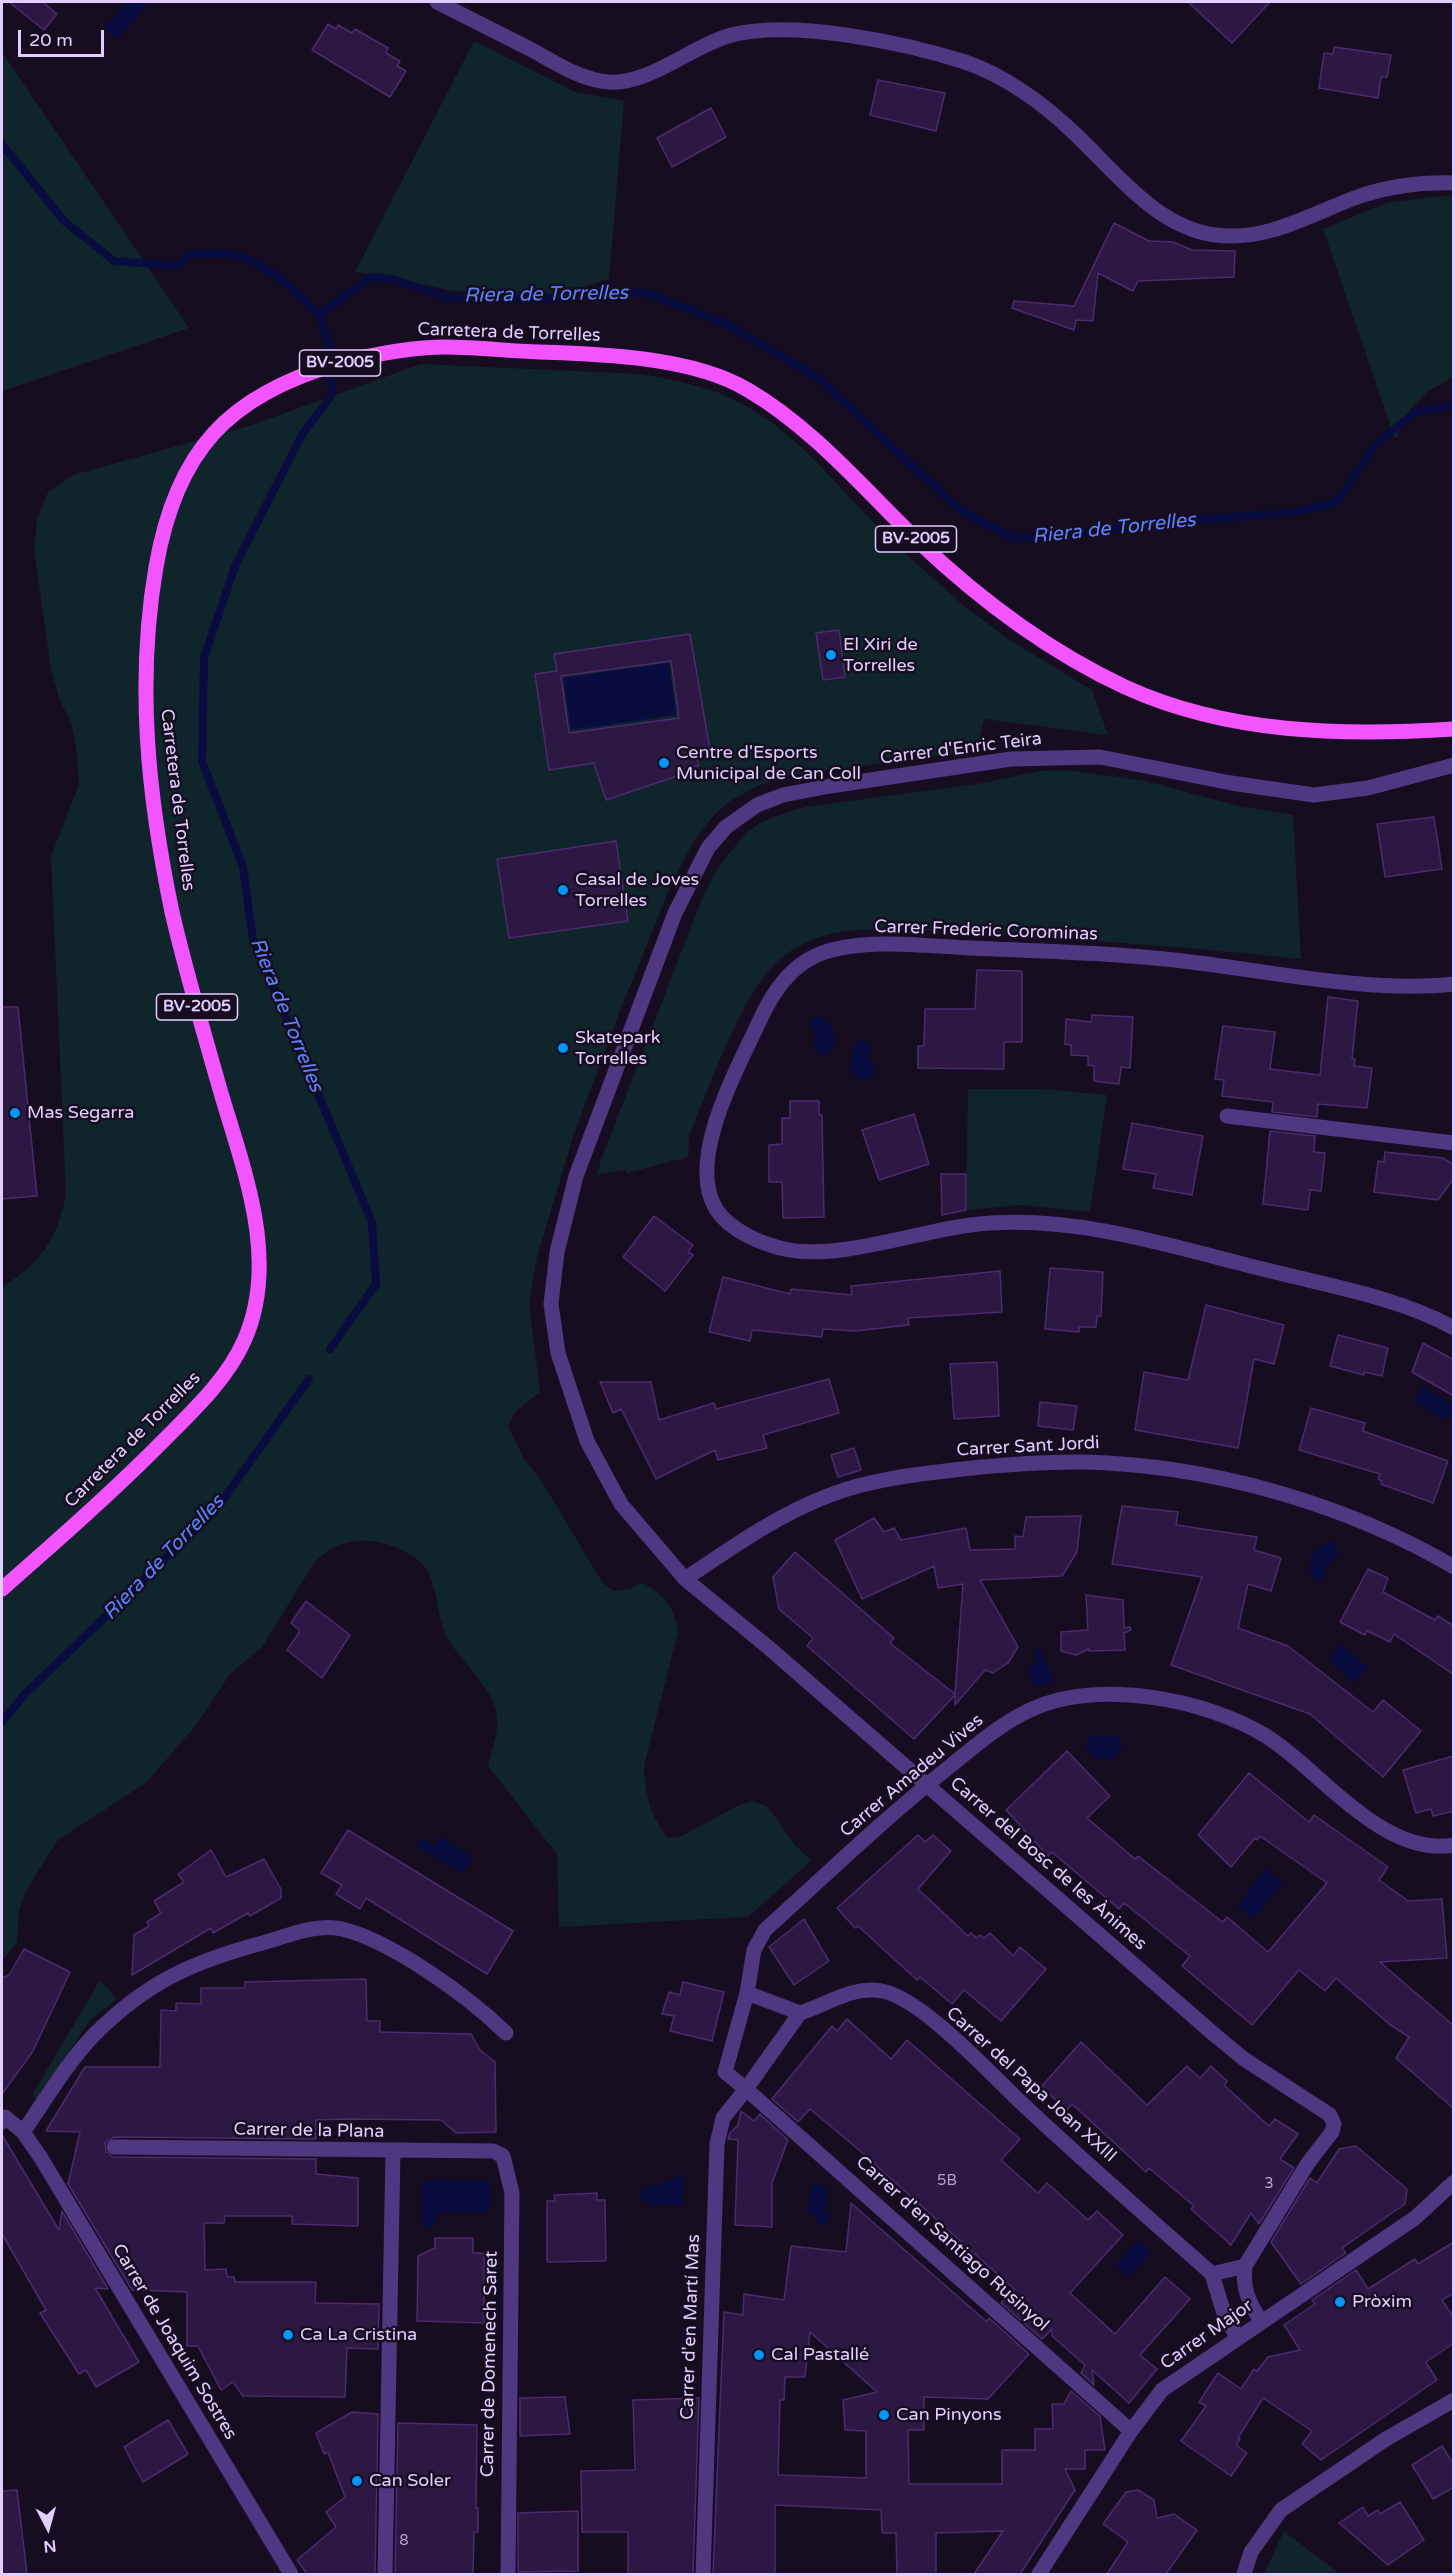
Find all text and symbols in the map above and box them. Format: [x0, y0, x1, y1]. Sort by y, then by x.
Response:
scale bar [21, 18, 106, 56]
text: 20 m [29, 29, 73, 51]
water label: Riera de Torrelles [464, 282, 628, 308]
street label: Carretera de Torrelles [417, 319, 601, 347]
road number: BV-2005 [300, 350, 380, 376]
water label: Riera de Torrelles [1031, 508, 1197, 550]
road number: BV-2005 [876, 526, 956, 552]
place label: El Xiri de Torrelles [843, 634, 918, 676]
marker: El Xiri de Torrelles [824, 648, 838, 662]
street label: Carretera de Torrelles [155, 708, 199, 892]
street label: Carrer d'Enric Teira [879, 728, 1043, 770]
place label: Centre d'Esports Municipal de Can Coll [676, 742, 861, 784]
marker: Centre d'Esports Municipal de Can Coll [657, 756, 671, 770]
place label: Casal de Joves Torrelles [575, 869, 699, 912]
marker: Casal de Joves Torrelles [556, 883, 570, 897]
street label: Carrer Frederic Corominas [874, 916, 1098, 946]
water label: Riera de Torrelles [244, 934, 328, 1096]
road number: BV-2005 [156, 994, 238, 1020]
place label: Skatepark Torrelles [575, 1027, 661, 1070]
marker: Skatepark Torrelles [556, 1041, 570, 1055]
place label: Mas Segarra [27, 1102, 134, 1124]
marker: Mas Segarra [8, 1106, 22, 1120]
street label: Carretera de Torrelles [61, 1368, 205, 1512]
street label: Carrer Sant Jordi [956, 1432, 1100, 1462]
water label: Riera de Torrelles [98, 1491, 230, 1625]
street label: Carrer Amadeu Vives [836, 1710, 988, 1842]
street label: Carrer del Bosc de les Ànimes [945, 1773, 1151, 1955]
street label: Carrer del Papa Joan XXIII [941, 2003, 1121, 2167]
street label: Carrer de la Plana [233, 2119, 385, 2143]
street label: Carrer d'en Santiago Rusinyol [851, 2152, 1053, 2336]
house number: 5B [937, 2172, 957, 2190]
house number: 3 [1264, 2175, 1274, 2193]
street label: Carrer d'en Martí Mas [677, 2234, 705, 2420]
street label: Carrer de Joaquim Sostres [107, 2240, 241, 2444]
street label: Carrer de Domenech Saret [477, 2251, 503, 2477]
place label: Pròxim [1352, 2291, 1412, 2313]
street label: Carrer Major [1157, 2295, 1257, 2375]
marker: Pròxim [1333, 2295, 1347, 2309]
place label: Ca La Cristina [300, 2324, 417, 2346]
marker: Ca La Cristina [281, 2328, 295, 2342]
place label: Cal Pastallé [771, 2344, 869, 2366]
marker: Cal Pastallé [752, 2348, 766, 2362]
place label: Can Pinyons [896, 2404, 1002, 2426]
marker: Can Pinyons [877, 2408, 891, 2422]
place label: Can Soler [369, 2470, 451, 2492]
marker: Can Soler [350, 2474, 364, 2488]
north arrow [18, 2498, 78, 2558]
house number: 8 [399, 2532, 409, 2550]
text: N [42, 2535, 57, 2557]

